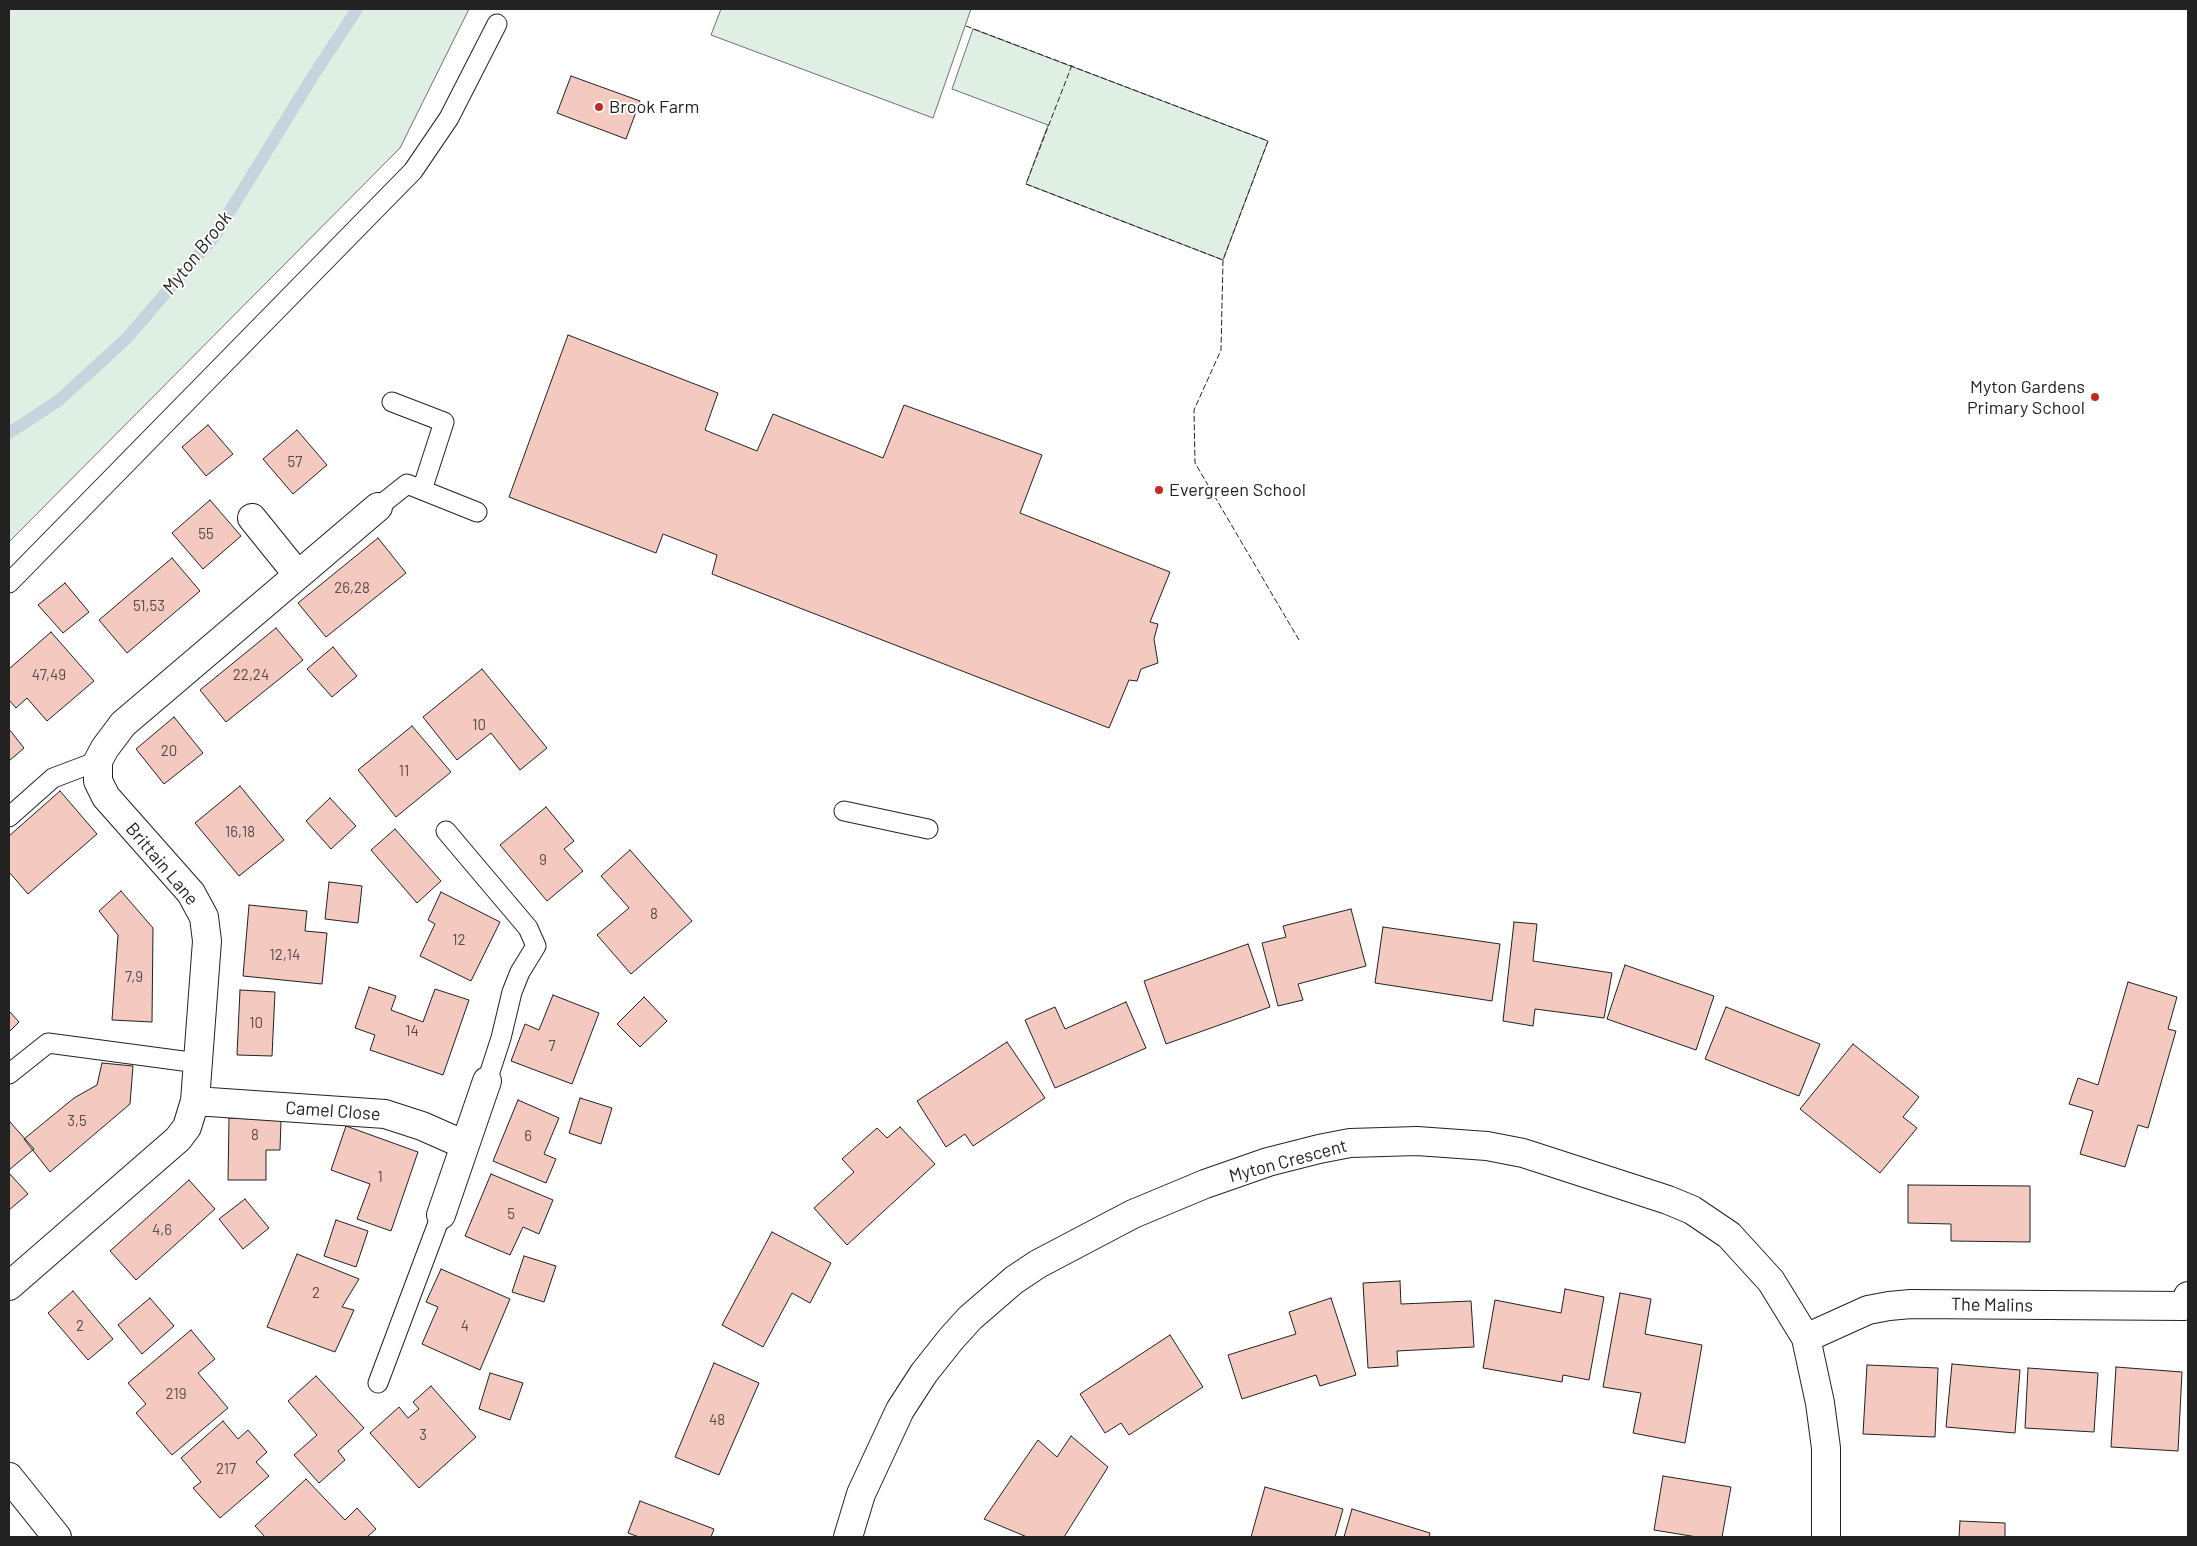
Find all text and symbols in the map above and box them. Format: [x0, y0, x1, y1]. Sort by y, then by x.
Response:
place label: Brook Farm [609, 96, 699, 118]
marker: Brook Farm [593, 101, 605, 113]
water label: Myton Brook [157, 207, 237, 299]
place label: Myton Gardens Primary School [1967, 376, 2085, 418]
marker: Myton Gardens Primary School [2089, 391, 2101, 403]
house number: 57 [288, 453, 302, 471]
place label: Evergreen School [1169, 479, 1306, 501]
marker: Evergreen School [1153, 484, 1165, 496]
house number: 55 [198, 525, 214, 543]
house number: 26,28 [334, 579, 370, 597]
house number: 51,53 [133, 597, 165, 615]
house number: 47,49 [32, 666, 66, 684]
house number: 22,24 [233, 666, 269, 684]
house number: 10 [472, 716, 486, 734]
house number: 20 [161, 742, 177, 760]
house number: 11 [399, 762, 409, 780]
street label: Brittain Lane [121, 818, 203, 910]
house number: 16,18 [225, 823, 255, 841]
house number: 9 [539, 851, 547, 869]
house number: 8 [650, 905, 658, 923]
house number: 12 [452, 931, 466, 949]
house number: 12,14 [270, 946, 300, 964]
house number: 7,9 [125, 968, 143, 986]
house number: 10 [249, 1014, 263, 1032]
house number: 14 [405, 1022, 419, 1040]
house number: 7 [548, 1037, 556, 1055]
street label: Camel Close [285, 1097, 381, 1125]
house number: 3,5 [67, 1112, 87, 1130]
house number: 8 [251, 1126, 259, 1144]
house number: 6 [524, 1127, 532, 1145]
street label: Myton Crescent [1227, 1135, 1349, 1187]
house number: 1 [377, 1168, 383, 1186]
house number: 5 [507, 1205, 515, 1223]
house number: 4,6 [152, 1221, 172, 1239]
house number: 2 [312, 1284, 320, 1302]
street label: The Malins [1951, 1293, 2033, 1317]
house number: 2 [76, 1317, 84, 1335]
house number: 4 [461, 1317, 469, 1335]
house number: 219 [166, 1385, 186, 1403]
house number: 48 [709, 1411, 725, 1429]
house number: 3 [419, 1426, 427, 1444]
house number: 217 [216, 1460, 236, 1478]

